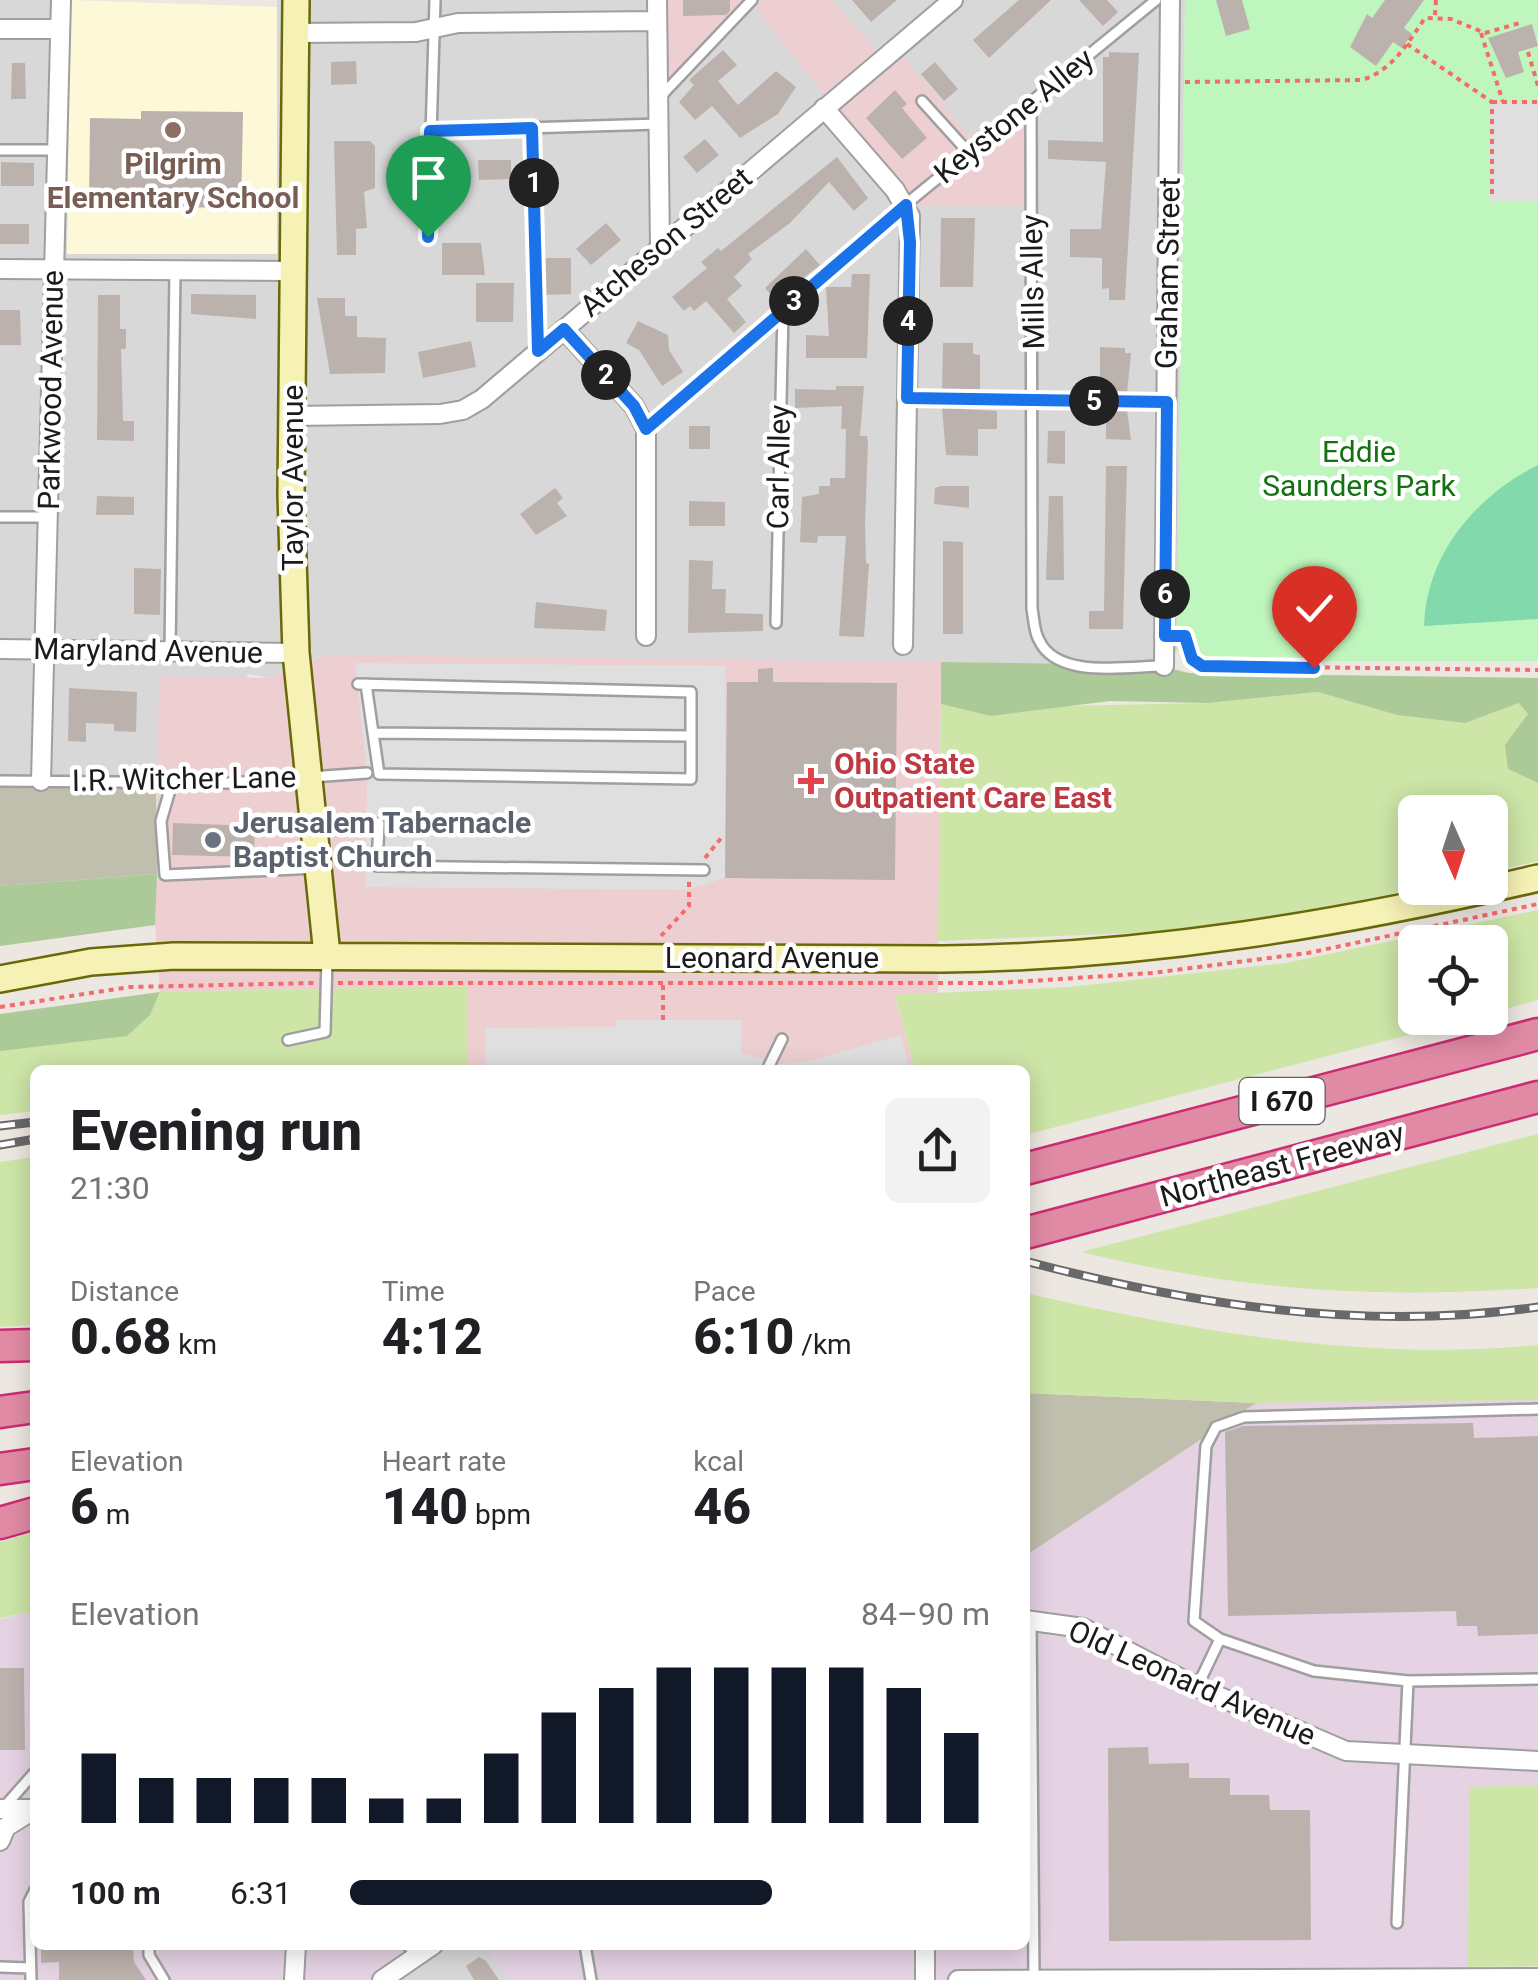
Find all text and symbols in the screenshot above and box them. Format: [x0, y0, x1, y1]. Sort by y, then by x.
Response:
street label: Keystone Alley [927, 41, 1100, 190]
marker: Pilgrim Elementary School [162, 119, 184, 141]
pin [386, 135, 471, 238]
place label: Pilgrim Elementary School [47, 146, 299, 215]
icon: arrive [401, 150, 456, 205]
pin: 1 [509, 158, 559, 208]
street label: Atcheson Street [573, 160, 759, 323]
text: 1 [526, 166, 542, 199]
street label: Graham Street [1148, 177, 1187, 369]
street label: Mills Alley [1014, 214, 1051, 350]
street label: Parkwood Avenue [31, 270, 70, 510]
pin: 3 [769, 276, 819, 326]
text: 3 [786, 284, 802, 317]
pin: 4 [883, 296, 933, 346]
text: 4 [900, 304, 916, 337]
pin: 2 [581, 350, 631, 400]
text: 2 [598, 358, 614, 391]
pin: 5 [1069, 376, 1119, 426]
text: 5 [1086, 384, 1102, 417]
street label: Taylor Avenue [275, 385, 310, 571]
street label: Carl Alley [760, 404, 797, 530]
park label: Eddie Saunders Park [1262, 434, 1457, 503]
pin [1272, 566, 1357, 669]
pin: 6 [1140, 569, 1190, 619]
text: 6 [1157, 577, 1173, 610]
icon: check [1287, 581, 1342, 636]
street label: Maryland Avenue [33, 631, 263, 670]
place label: Ohio State Outpatient Care East [834, 746, 1112, 815]
street label: I.R. Witcher Lane [72, 759, 296, 798]
marker: Ohio State Outpatient Care East [798, 768, 824, 794]
north arrow [1398, 795, 1508, 905]
map controls [1398, 795, 1508, 1035]
place label: Jerusalem Tabernacle Baptist Church [233, 805, 531, 874]
marker: Jerusalem Tabernacle Baptist Church [202, 829, 224, 851]
button: locate [1398, 925, 1508, 1035]
street label: Leonard Avenue [665, 940, 879, 975]
road number: I 670 [1240, 1078, 1324, 1124]
button: share [885, 1098, 990, 1203]
text: Evening run [70, 1099, 362, 1163]
street label: Northeast Freeway [1156, 1115, 1408, 1214]
text: 21:30 [70, 1169, 150, 1207]
text: Distance [70, 1275, 179, 1308]
text: Time [382, 1275, 445, 1308]
text: Pace [693, 1275, 756, 1308]
text: 0.68 [70, 1308, 171, 1366]
text: 4:12 [382, 1308, 483, 1366]
text: 6:10 [693, 1308, 794, 1366]
text: km [171, 1328, 217, 1361]
text: /km [794, 1328, 852, 1361]
text: Elevation [70, 1445, 183, 1478]
text: Heart rate [382, 1445, 506, 1478]
text: kcal [693, 1445, 744, 1478]
text: 6 [70, 1478, 99, 1536]
text: 140 [382, 1478, 468, 1536]
text: 46 [693, 1478, 751, 1536]
text: m [99, 1498, 130, 1531]
text: bpm [468, 1498, 531, 1531]
text: Elevation [70, 1595, 200, 1633]
text: 84–90 m [861, 1595, 990, 1633]
street label: Old Leonard Avenue [1063, 1612, 1321, 1753]
text: 100 m [70, 1874, 161, 1912]
text: 6:31 [230, 1874, 292, 1912]

